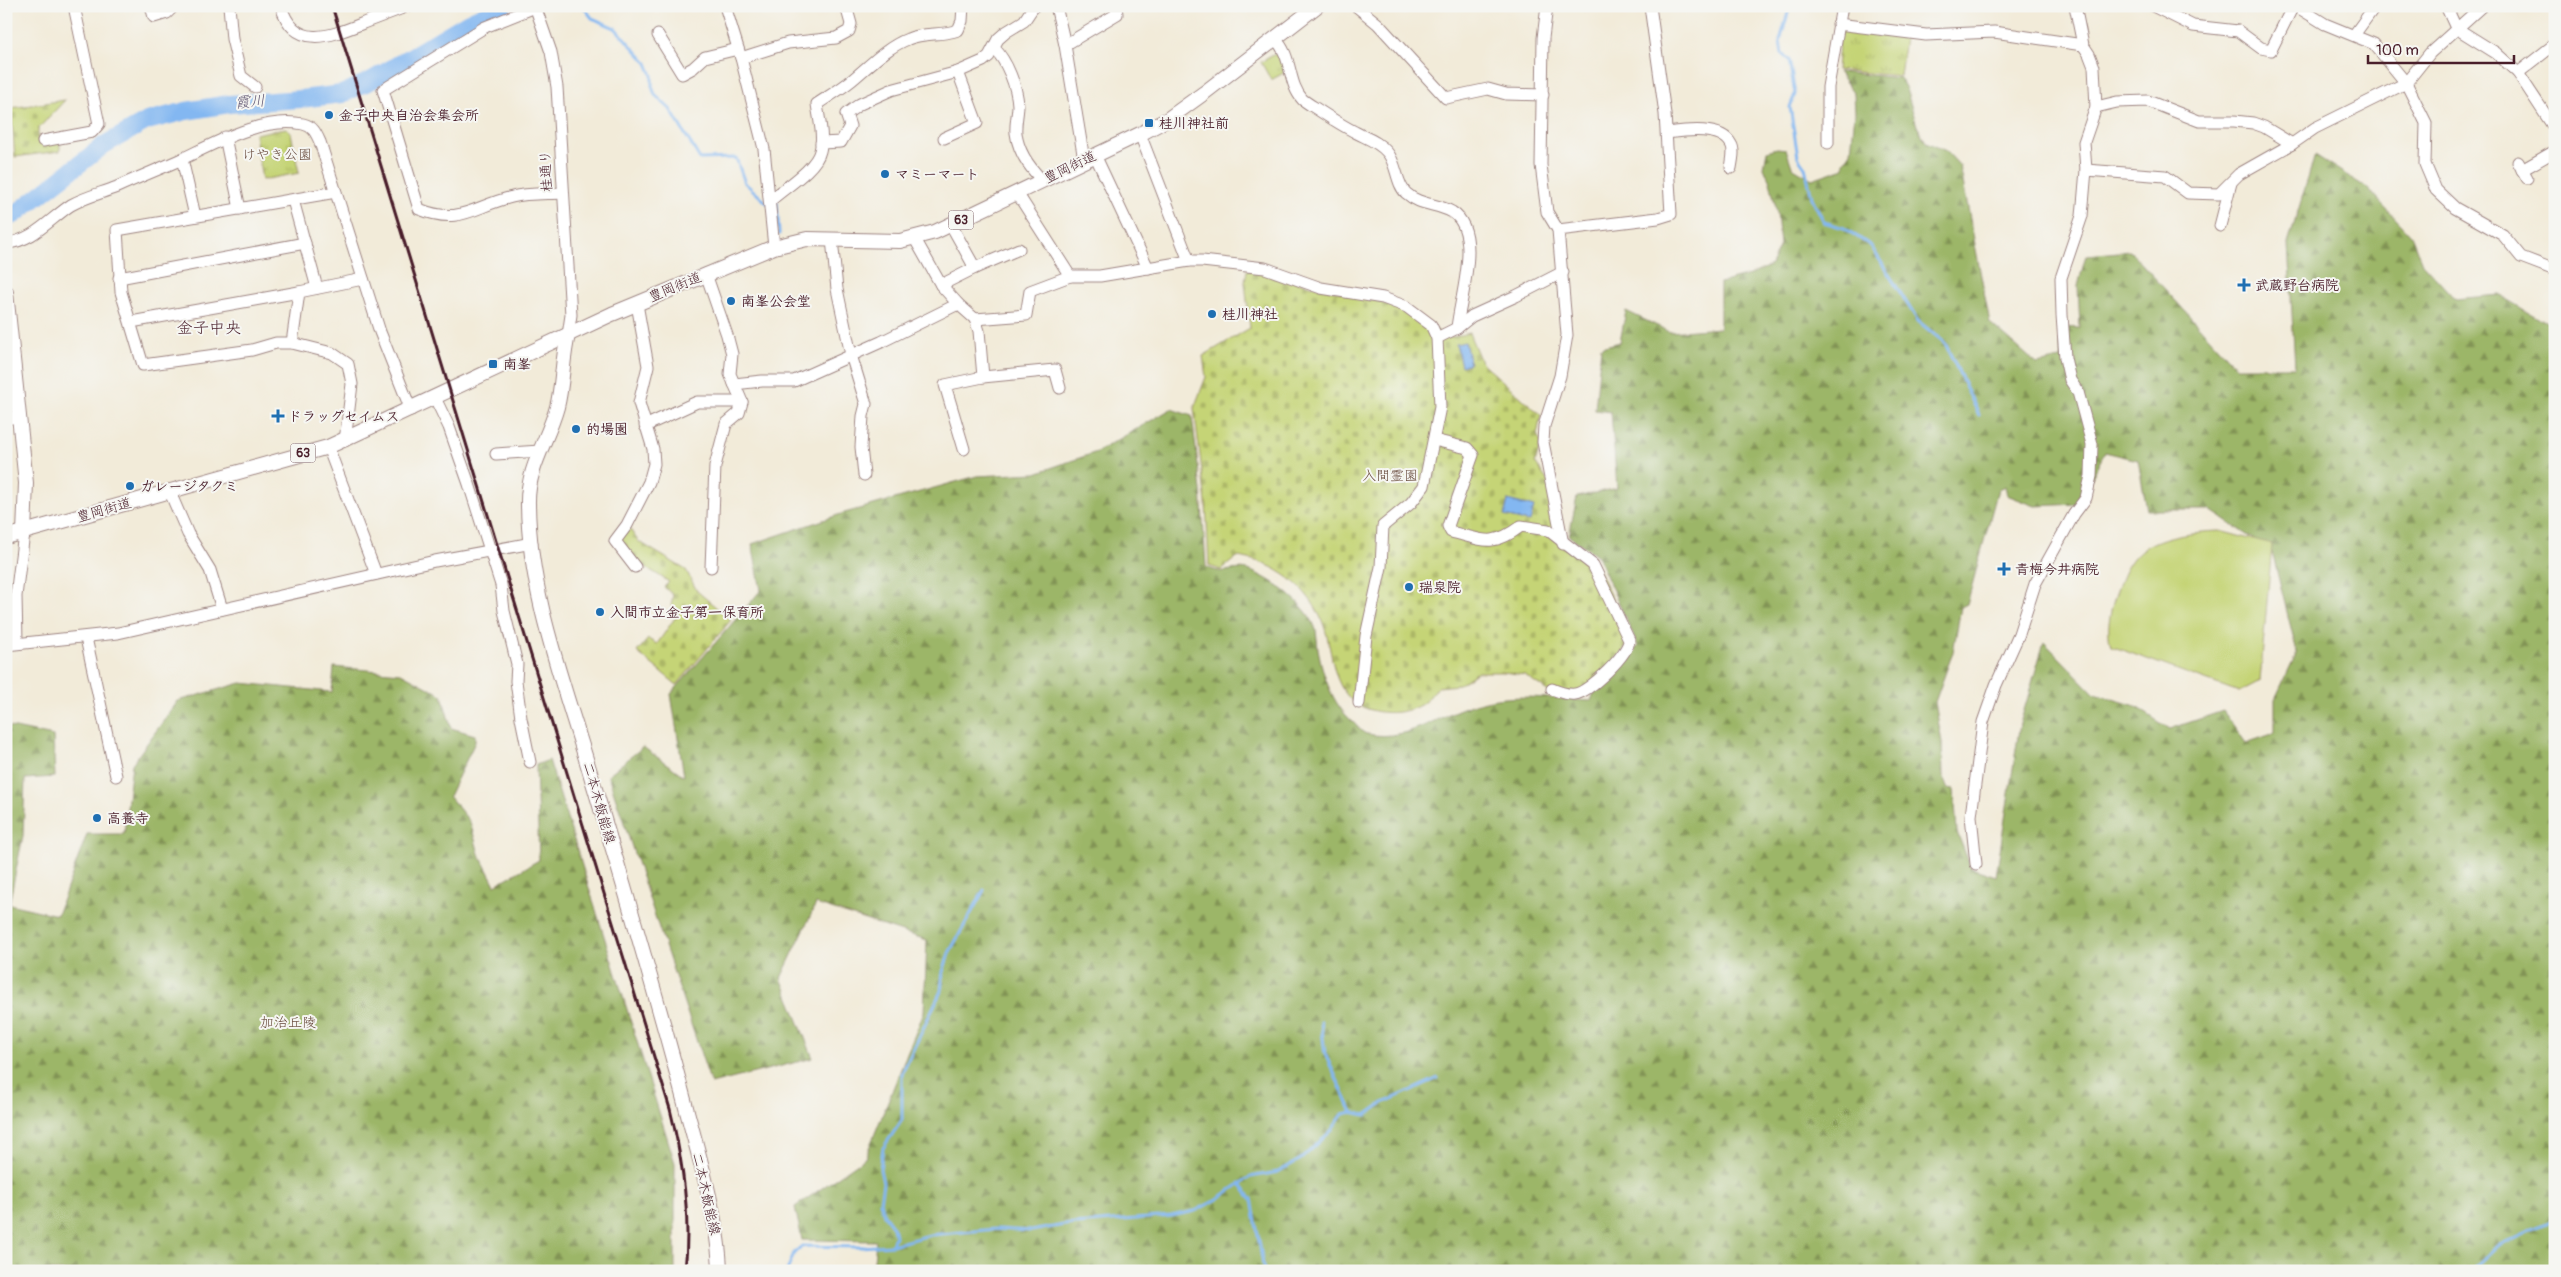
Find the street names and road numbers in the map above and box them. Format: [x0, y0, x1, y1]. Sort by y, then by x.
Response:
street label: 豊岡街道 [1041, 147, 1099, 187]
street label: 桂通り [536, 150, 556, 192]
road number: 63 [948, 210, 974, 230]
street label: 豊岡街道 [646, 268, 704, 306]
road number: 63 [290, 443, 316, 462]
street label: 豊岡街道 [75, 494, 133, 526]
street label: 二本木飯能線 [579, 760, 619, 846]
street label: 二本木飯能線 [688, 1151, 724, 1237]

